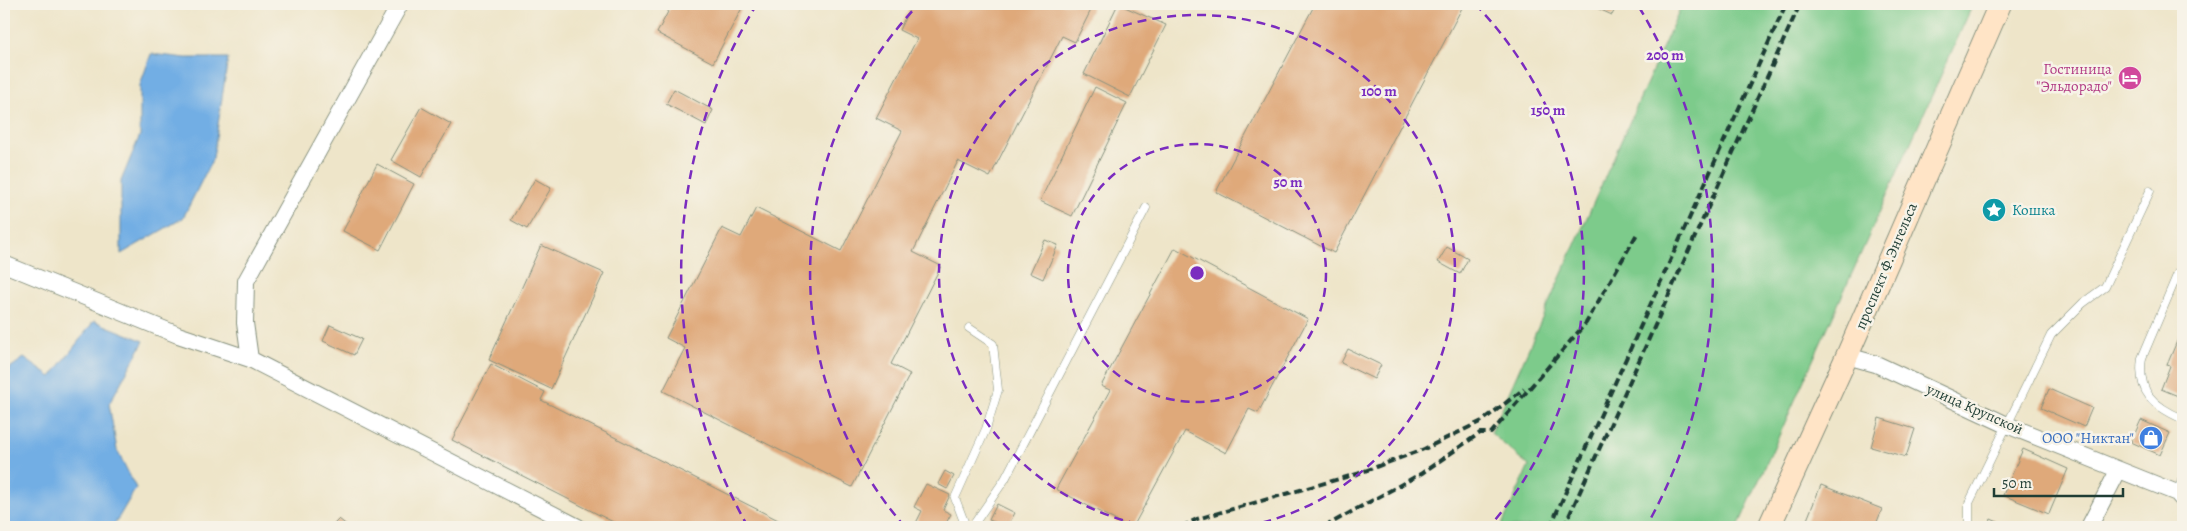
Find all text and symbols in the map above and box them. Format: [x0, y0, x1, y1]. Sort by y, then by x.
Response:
text: 200 m [1646, 45, 1684, 65]
place label: Гостиница "Эльдорадо" [2036, 59, 2112, 96]
hotel icon: Гостиница "Эльдорадо" [2117, 65, 2143, 91]
text: 100 m [1361, 81, 1397, 101]
text: 150 m [1531, 100, 1566, 120]
text: 50 m [1273, 172, 1303, 192]
place icon: Кошка [1981, 197, 2007, 223]
street label: проспект Ф.Энгельса [1850, 199, 1922, 333]
place label: Кошка [2012, 200, 2055, 220]
centre of rings [1188, 264, 1206, 282]
street label: улица Крупской [1923, 378, 2027, 439]
shop icon: ООО "Никтан" [2138, 425, 2164, 451]
place label: ООО "Никтан" [2042, 428, 2134, 448]
scale bar [1994, 466, 2123, 498]
text: 50 m [2002, 473, 2032, 493]

